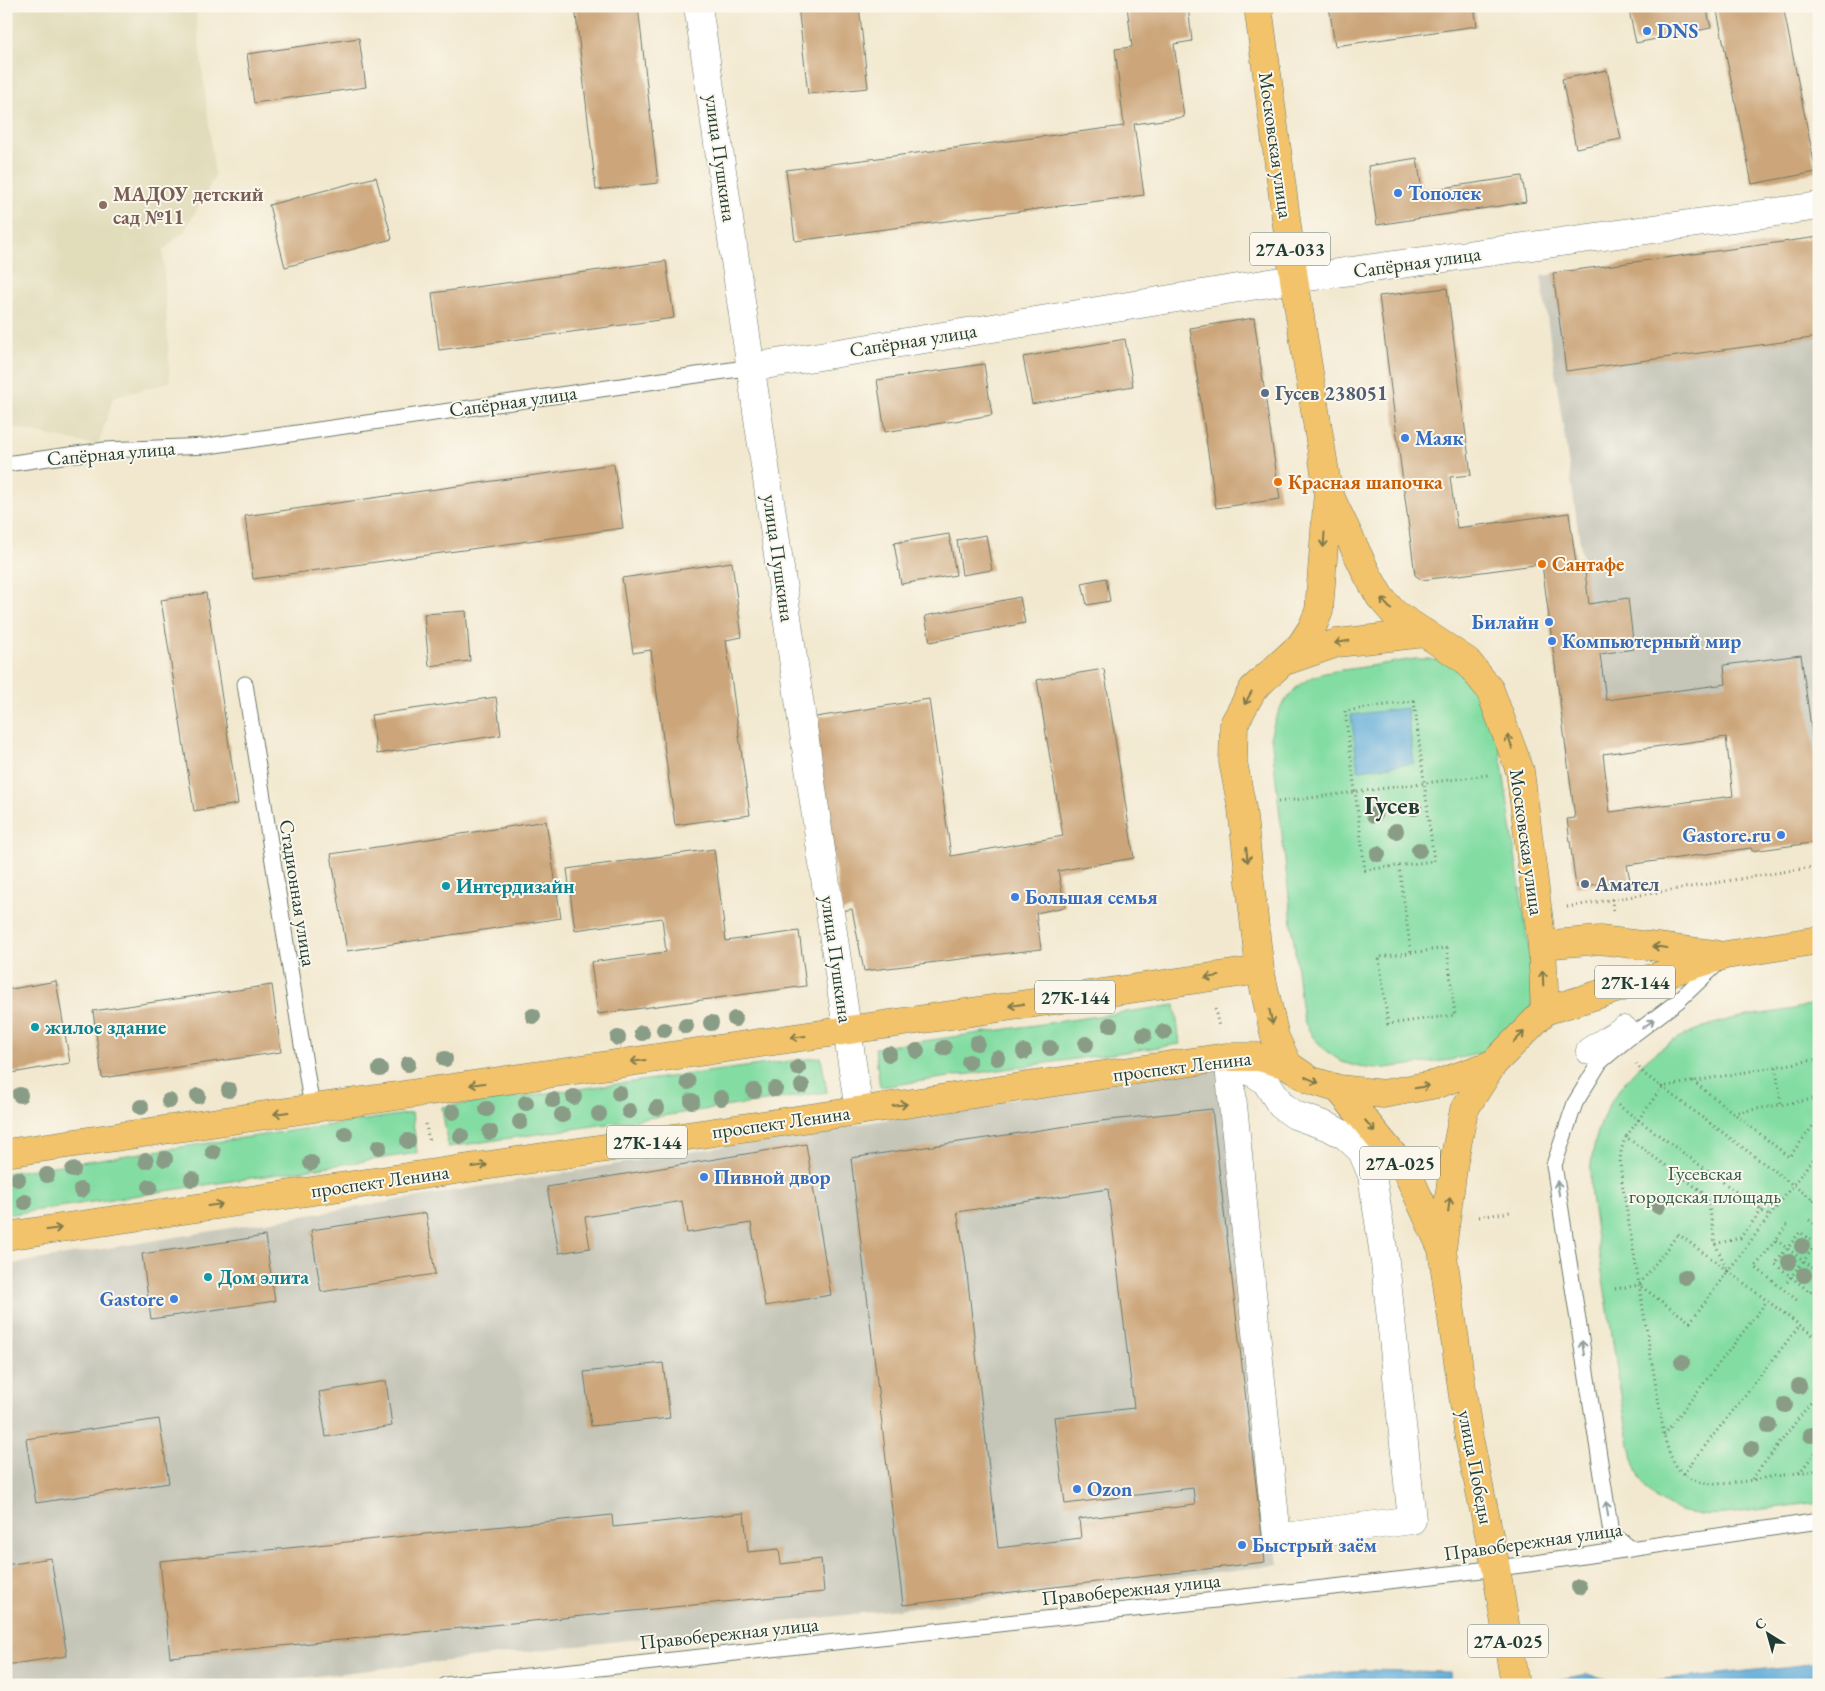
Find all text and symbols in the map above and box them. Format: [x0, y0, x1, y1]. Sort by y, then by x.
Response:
place label: DNS [1657, 18, 1699, 44]
marker: DNS [1641, 25, 1653, 37]
street label: Московская улица [1253, 70, 1299, 220]
street label: улица Пушкина [699, 93, 743, 223]
place label: Тополек [1408, 180, 1481, 206]
place label: МАДОУ детский сад №11 [113, 181, 264, 230]
marker: Тополек [1392, 187, 1404, 199]
marker: МАДОУ детский сад №11 [97, 199, 109, 211]
road number: 27А-033 [1250, 232, 1330, 266]
street label: Сапёрная улица [1352, 240, 1482, 284]
street label: Сапёрная улица [848, 317, 978, 363]
street label: Сапёрная улица [448, 379, 578, 423]
place label: Гусев 238051 [1275, 380, 1388, 406]
marker: Гусев 238051 [1259, 387, 1271, 399]
place label: Маяк [1415, 425, 1463, 451]
marker: Маяк [1399, 432, 1411, 444]
street label: Сапёрная улица [46, 434, 176, 472]
place label: Красная шапочка [1288, 469, 1443, 495]
marker: Красная шапочка [1272, 476, 1284, 488]
street label: улица Пушкина [757, 493, 801, 623]
one-way arrow [1320, 531, 1329, 547]
place label: Сантафе [1552, 551, 1624, 577]
marker: Сантафе [1536, 558, 1548, 570]
one-way arrow [1380, 597, 1392, 610]
place label: Билайн [1472, 609, 1539, 635]
marker: Билайн [1543, 616, 1555, 628]
place label: Компьютерный мир [1562, 628, 1741, 654]
marker: Компьютерный мир [1546, 635, 1558, 647]
one-way arrow [1334, 638, 1350, 648]
one-way arrow [1243, 690, 1253, 704]
one-way arrow [1505, 735, 1514, 750]
street label: Московская улица [1504, 767, 1550, 917]
district label: Гусев [1364, 789, 1420, 822]
street label: Стадионная улица [274, 818, 322, 968]
place label: Gastore.ru [1682, 822, 1771, 848]
marker: Gastore.ru [1775, 829, 1787, 841]
one-way arrow [1242, 847, 1252, 863]
place label: Амател [1594, 871, 1659, 897]
place label: Интердизайн [456, 873, 575, 899]
marker: Амател [1579, 878, 1591, 890]
marker: Интердизайн [440, 880, 452, 892]
place label: Большая семья [1025, 884, 1158, 910]
marker: Большая семья [1009, 891, 1021, 903]
street label: улица Пушкина [815, 894, 859, 1024]
one-way arrow [1653, 942, 1669, 952]
road number: 27К-144 [1595, 966, 1675, 999]
one-way arrow [1539, 970, 1548, 986]
one-way arrow [1204, 972, 1220, 982]
road number: 27К-144 [1035, 980, 1115, 1014]
one-way arrow [1009, 1001, 1025, 1011]
one-way arrow [1266, 1009, 1276, 1025]
place label: жилое здание [45, 1014, 166, 1040]
one-way arrow [1641, 1018, 1654, 1029]
marker: жилое здание [29, 1021, 41, 1033]
one-way arrow [1513, 1031, 1525, 1044]
one-way arrow [791, 1032, 807, 1042]
street label: проспект Ленина [1111, 1045, 1253, 1087]
one-way arrow [630, 1056, 646, 1066]
one-way arrow [1304, 1075, 1319, 1085]
one-way arrow [469, 1080, 485, 1090]
one-way arrow [1414, 1082, 1430, 1092]
street label: проспект Ленина [710, 1099, 852, 1145]
one-way arrow [892, 1100, 908, 1110]
one-way arrow [274, 1108, 290, 1118]
one-way arrow [1365, 1120, 1376, 1133]
road number: 27К-144 [607, 1126, 687, 1158]
road number: 27А-025 [1360, 1146, 1440, 1180]
street label: проспект Ленина [309, 1158, 451, 1204]
park label: Гусевская городская площадь [1629, 1160, 1781, 1209]
one-way arrow [472, 1161, 488, 1171]
place label: Пивной двор [714, 1164, 831, 1190]
marker: Пивной двор [698, 1171, 710, 1183]
one-way arrow [1552, 1180, 1562, 1196]
one-way arrow [1444, 1197, 1454, 1213]
one-way arrow [207, 1200, 223, 1210]
one-way arrow [46, 1223, 62, 1233]
place label: Дом элита [218, 1264, 309, 1290]
marker: Дом элита [202, 1271, 214, 1283]
place label: Gastore [100, 1286, 164, 1312]
marker: Gastore [168, 1293, 180, 1305]
one-way arrow [1577, 1340, 1587, 1356]
street label: улица Победы [1452, 1408, 1500, 1526]
place label: Ozon [1087, 1476, 1132, 1502]
marker: Ozon [1071, 1483, 1083, 1495]
one-way arrow [1602, 1501, 1612, 1517]
street label: Правобережная улица [1442, 1516, 1624, 1566]
place label: Быстрый заём [1252, 1532, 1378, 1558]
marker: Быстрый заём [1236, 1539, 1248, 1551]
street label: Правобережная улица [1040, 1567, 1222, 1611]
north arrow [1742, 1608, 1792, 1658]
street label: Правобережная улица [638, 1611, 820, 1655]
text: С [1751, 1613, 1770, 1634]
road number: 27А-025 [1468, 1624, 1548, 1658]

